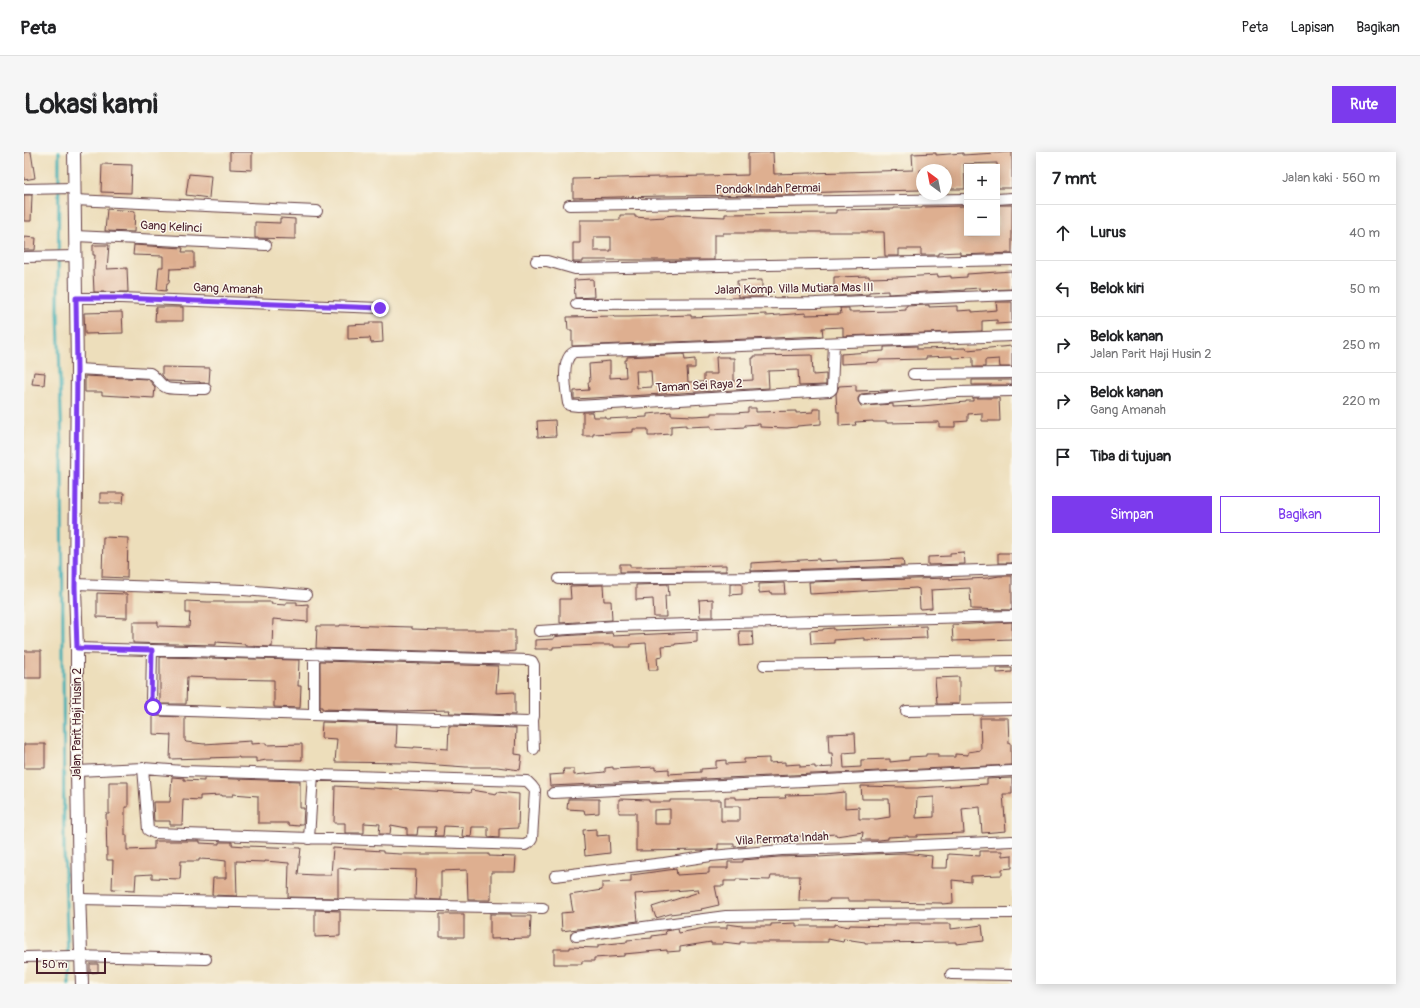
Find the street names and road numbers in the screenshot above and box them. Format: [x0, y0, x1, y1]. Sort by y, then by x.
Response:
street label: Pondok Indah Permai [716, 181, 820, 197]
street label: Gang Kelinci [140, 218, 202, 236]
street label: Gang Amanah [193, 280, 264, 298]
street label: Jalan Komp. Villa Mutiara Mas III [714, 280, 874, 298]
street label: Taman Sei Raya 2 [655, 376, 743, 396]
street label: Jalan Parit Haji Husin 2 [70, 668, 85, 780]
street label: Vila Permata Indah [735, 829, 829, 849]

